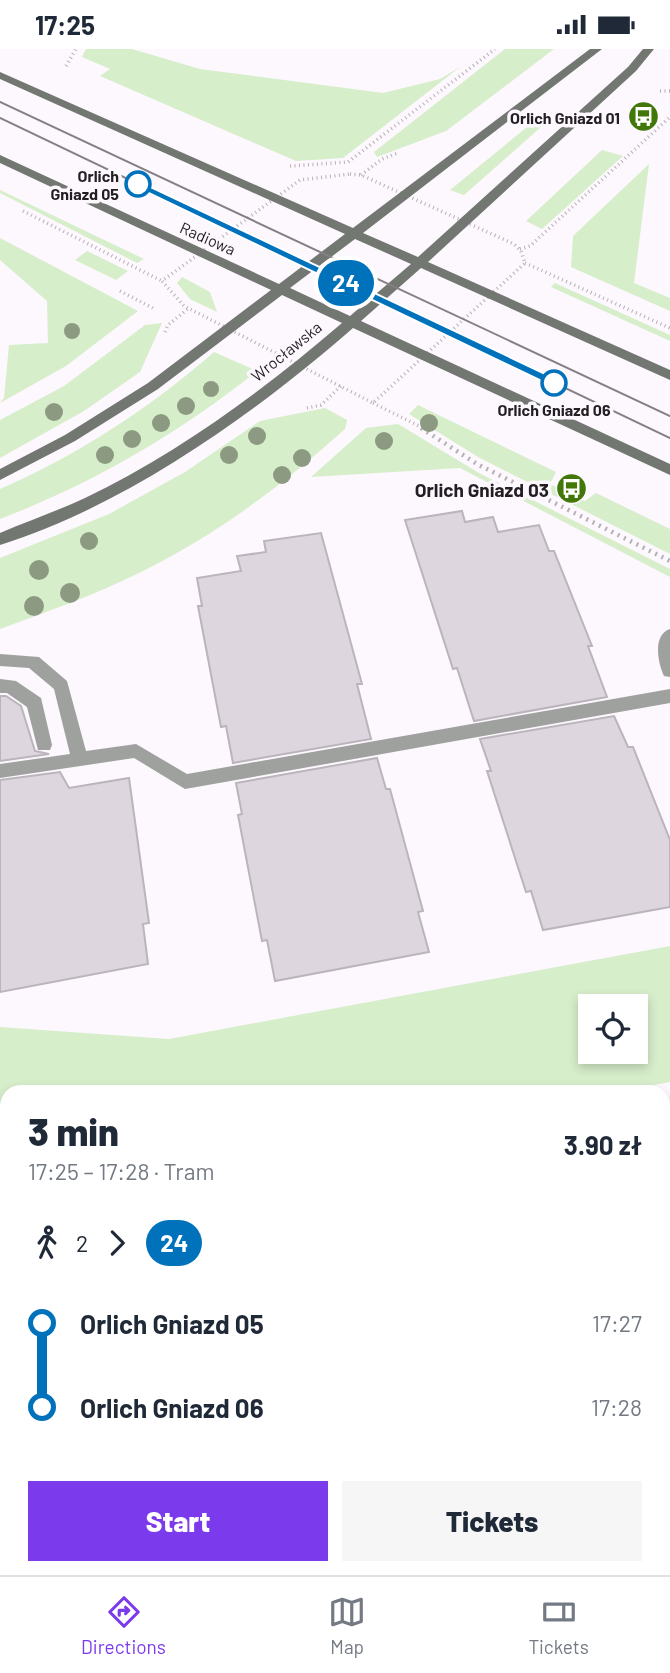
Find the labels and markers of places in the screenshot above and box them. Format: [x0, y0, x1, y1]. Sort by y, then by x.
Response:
bus stop icon: Orlich Gniazd 01 [626, 100, 660, 134]
place label: Orlich Gniazd 01 [510, 108, 620, 127]
place label: Orlich Gniazd 05 [51, 166, 119, 203]
marker: Orlich Gniazd 05 [125, 171, 151, 197]
marker: Orlich Gniazd 06 [541, 370, 567, 396]
place label: Orlich Gniazd 06 [498, 400, 611, 419]
bus stop icon: Orlich Gniazd 03 [555, 472, 589, 506]
place label: Orlich Gniazd 03 [415, 478, 549, 501]

